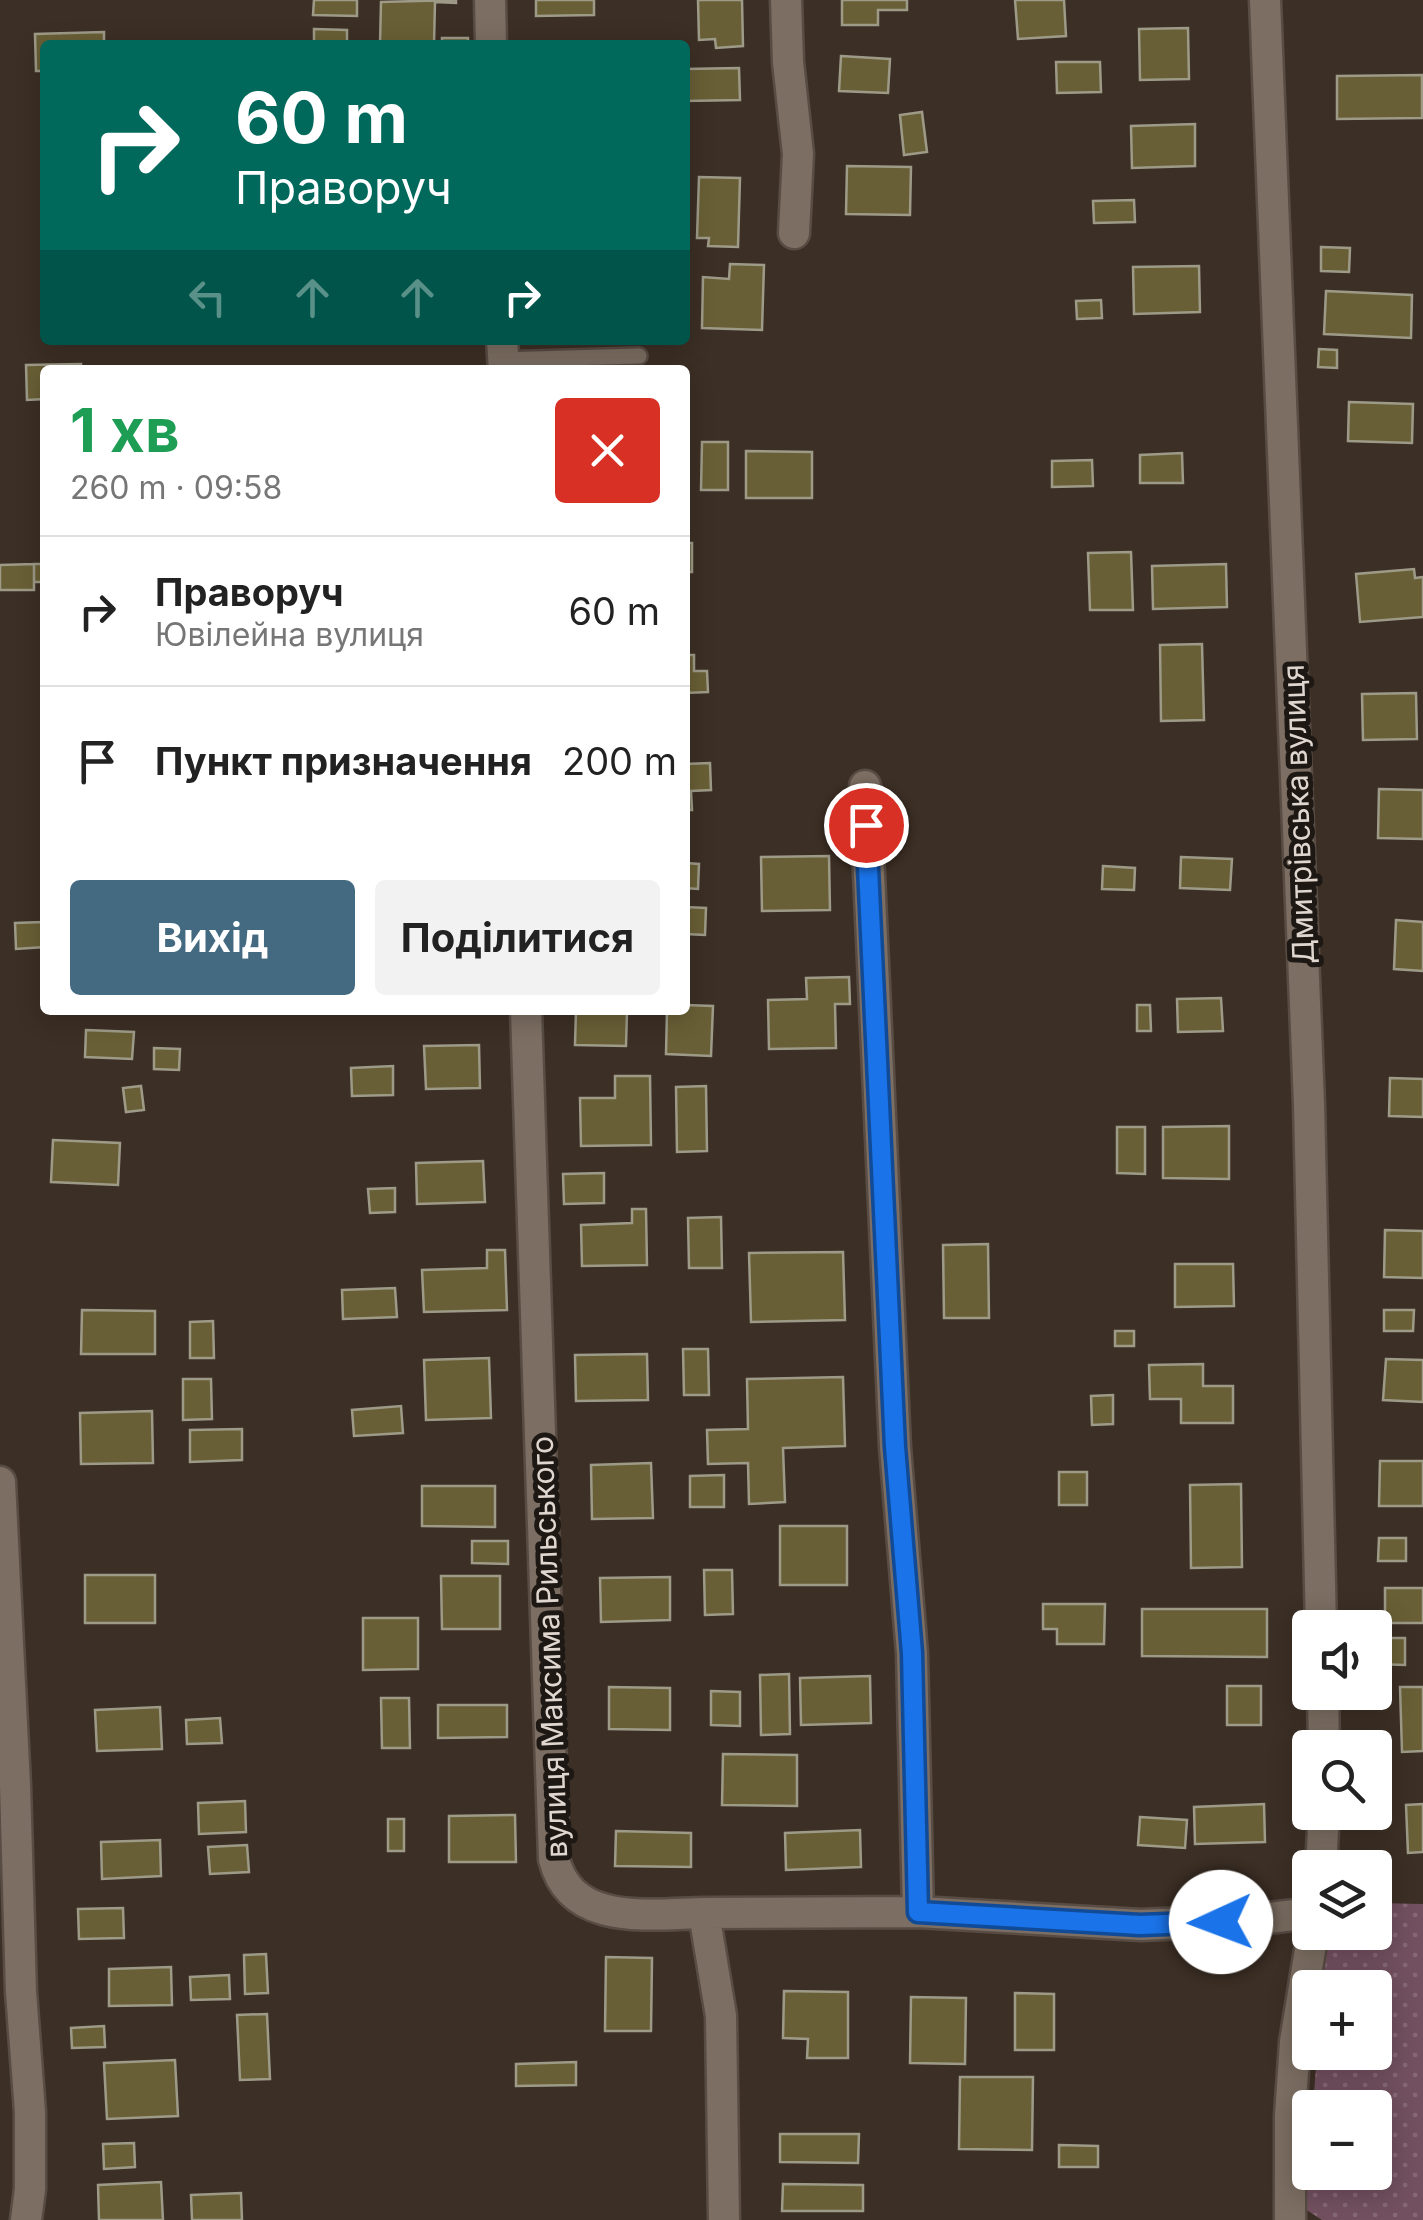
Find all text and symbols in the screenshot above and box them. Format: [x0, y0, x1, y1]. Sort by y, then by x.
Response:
text: 60 m [235, 75, 408, 160]
icon: right [70, 80, 200, 210]
text: Праворуч [235, 160, 452, 215]
icon: left [180, 270, 235, 325]
icon: ahead [285, 270, 340, 325]
icon: ahead [390, 270, 445, 325]
icon: right [495, 270, 550, 325]
text: 1 хв [70, 394, 179, 466]
button: close [555, 398, 660, 503]
text: 260 m · 09:58 [70, 468, 282, 507]
text: Праворуч [155, 569, 344, 615]
icon: right [70, 584, 125, 639]
text: 60 m [568, 588, 660, 634]
text: Ювілейна вулиця [155, 615, 424, 654]
street label: Дмитрівська вулиця [1275, 664, 1321, 964]
icon: arrive [70, 734, 125, 789]
text: Пункт призначення [155, 738, 532, 784]
text: 200 m [562, 738, 677, 784]
pin [824, 783, 909, 868]
icon: arrive [839, 798, 894, 853]
button: Вихід [70, 880, 355, 995]
button: Поділитися [375, 880, 660, 995]
street label: вулиця Максима Рильського [524, 1435, 574, 1859]
map controls [1292, 1610, 1392, 2190]
button: sound [1292, 1610, 1392, 1710]
button: search [1292, 1730, 1392, 1830]
button: layers [1292, 1850, 1392, 1950]
position arrow [1169, 1870, 1273, 1974]
button: + [1292, 1970, 1392, 2070]
button: − [1292, 2090, 1392, 2190]

